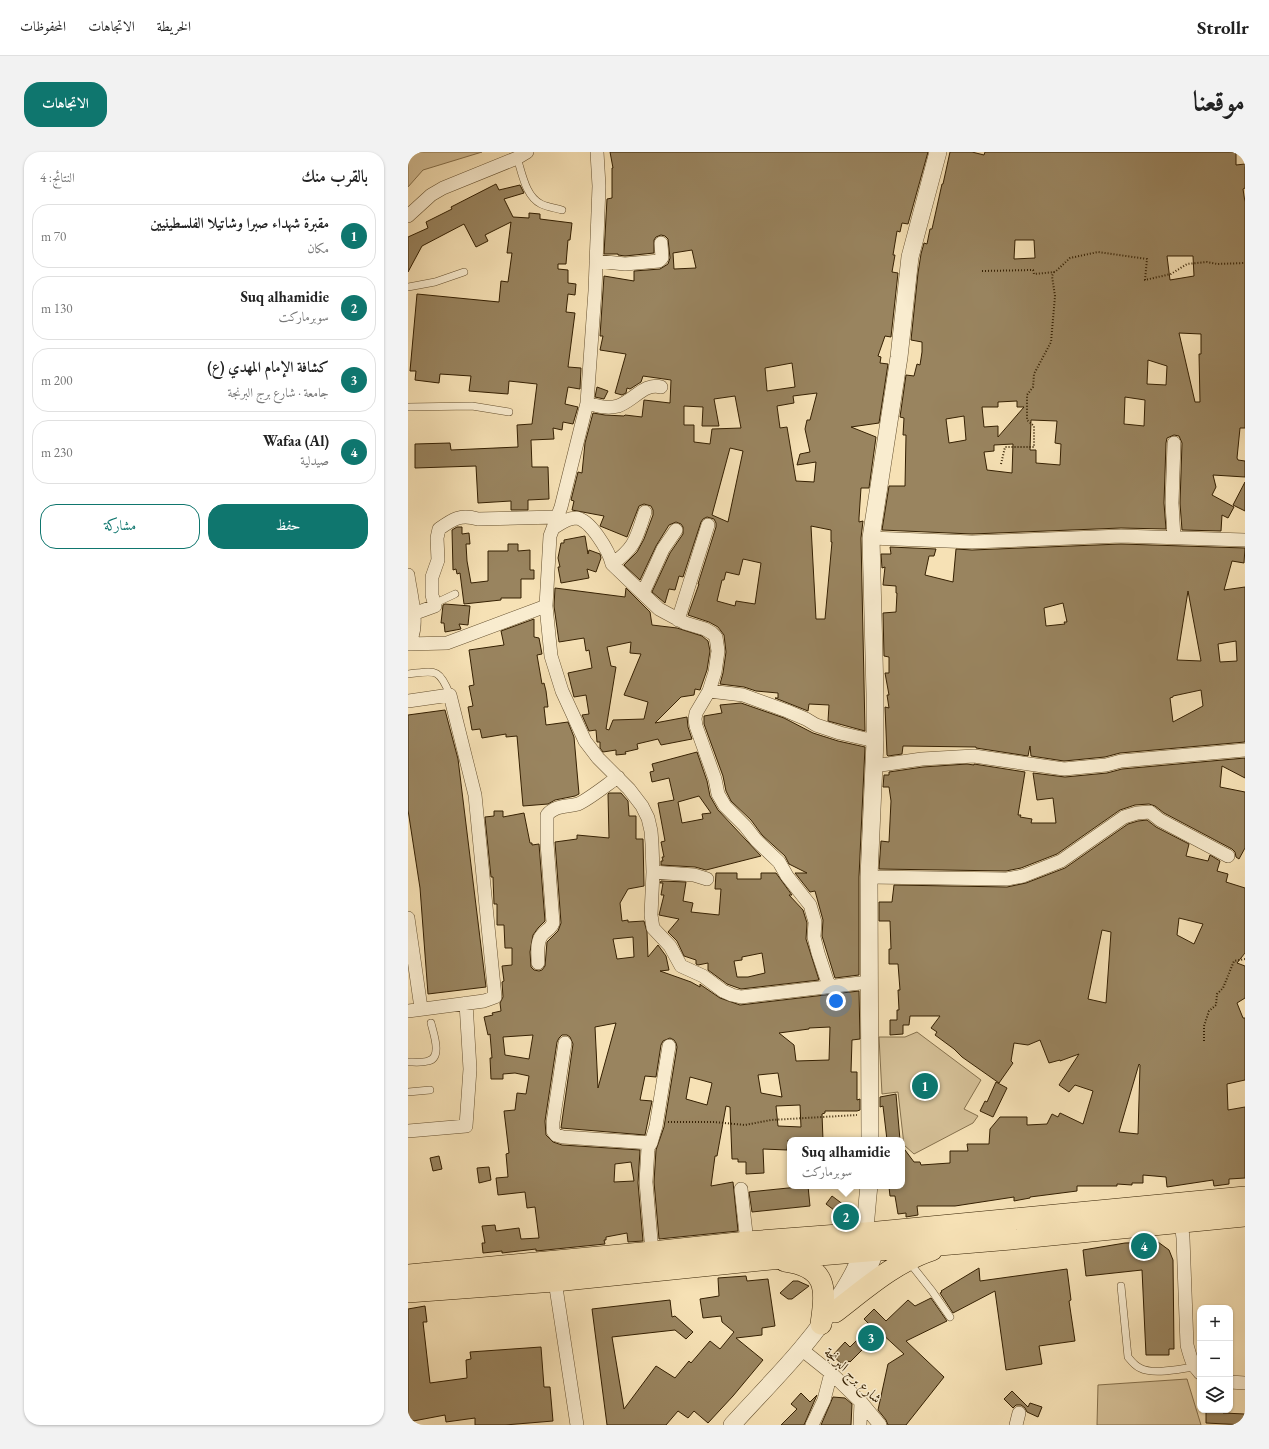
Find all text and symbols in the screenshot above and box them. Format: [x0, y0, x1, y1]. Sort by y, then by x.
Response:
text: Strollr [1197, 15, 1249, 40]
text: المحفوظات [20, 17, 66, 35]
text: الاتجاهات [88, 17, 135, 35]
text: الخريطة [157, 17, 191, 35]
button: الاتجاهات [24, 82, 107, 127]
text: موقعنا [1193, 83, 1245, 119]
text: بالقرب منك [301, 165, 368, 187]
text: النتائج: 4 [40, 169, 75, 186]
text: مقبرة شهداء صبرا وشاتيلا الفلسطينيين [150, 213, 329, 232]
text: 70 m [41, 228, 66, 245]
text: 1 [351, 228, 357, 245]
text: مكان [307, 240, 329, 257]
text: Suq alhamidie [240, 287, 329, 306]
text: 130 m [41, 300, 72, 317]
text: 2 [351, 300, 357, 317]
text: سوبرماركت [279, 308, 329, 325]
text: كشافة الإمام المهدي (ع) [207, 357, 329, 376]
text: 200 m [41, 372, 72, 389]
text: 3 [351, 372, 357, 389]
text: جامعة · شارع برج البرنجة [228, 384, 329, 401]
text: Wafaa (Al) [263, 431, 329, 450]
text: 230 m [41, 444, 72, 461]
text: 4 [351, 444, 357, 461]
text: صيدلية [300, 452, 329, 469]
button: مشاركة [40, 504, 200, 549]
button: حفظ [208, 504, 368, 549]
your location [826, 991, 846, 1011]
pin: 1 [912, 1071, 938, 1101]
popup [787, 1137, 905, 1189]
text: Suq alhamidie [802, 1142, 890, 1161]
text: سوبرماركت [802, 1163, 852, 1180]
pin: 2 [833, 1202, 859, 1232]
pin: 4 [1131, 1231, 1157, 1261]
map controls [1197, 1305, 1233, 1413]
button: + [1197, 1305, 1233, 1341]
pin: 3 [858, 1323, 884, 1353]
button: − [1197, 1341, 1233, 1377]
street label: شارع برج البرنجة [818, 1343, 886, 1410]
button: layers [1197, 1377, 1233, 1413]

